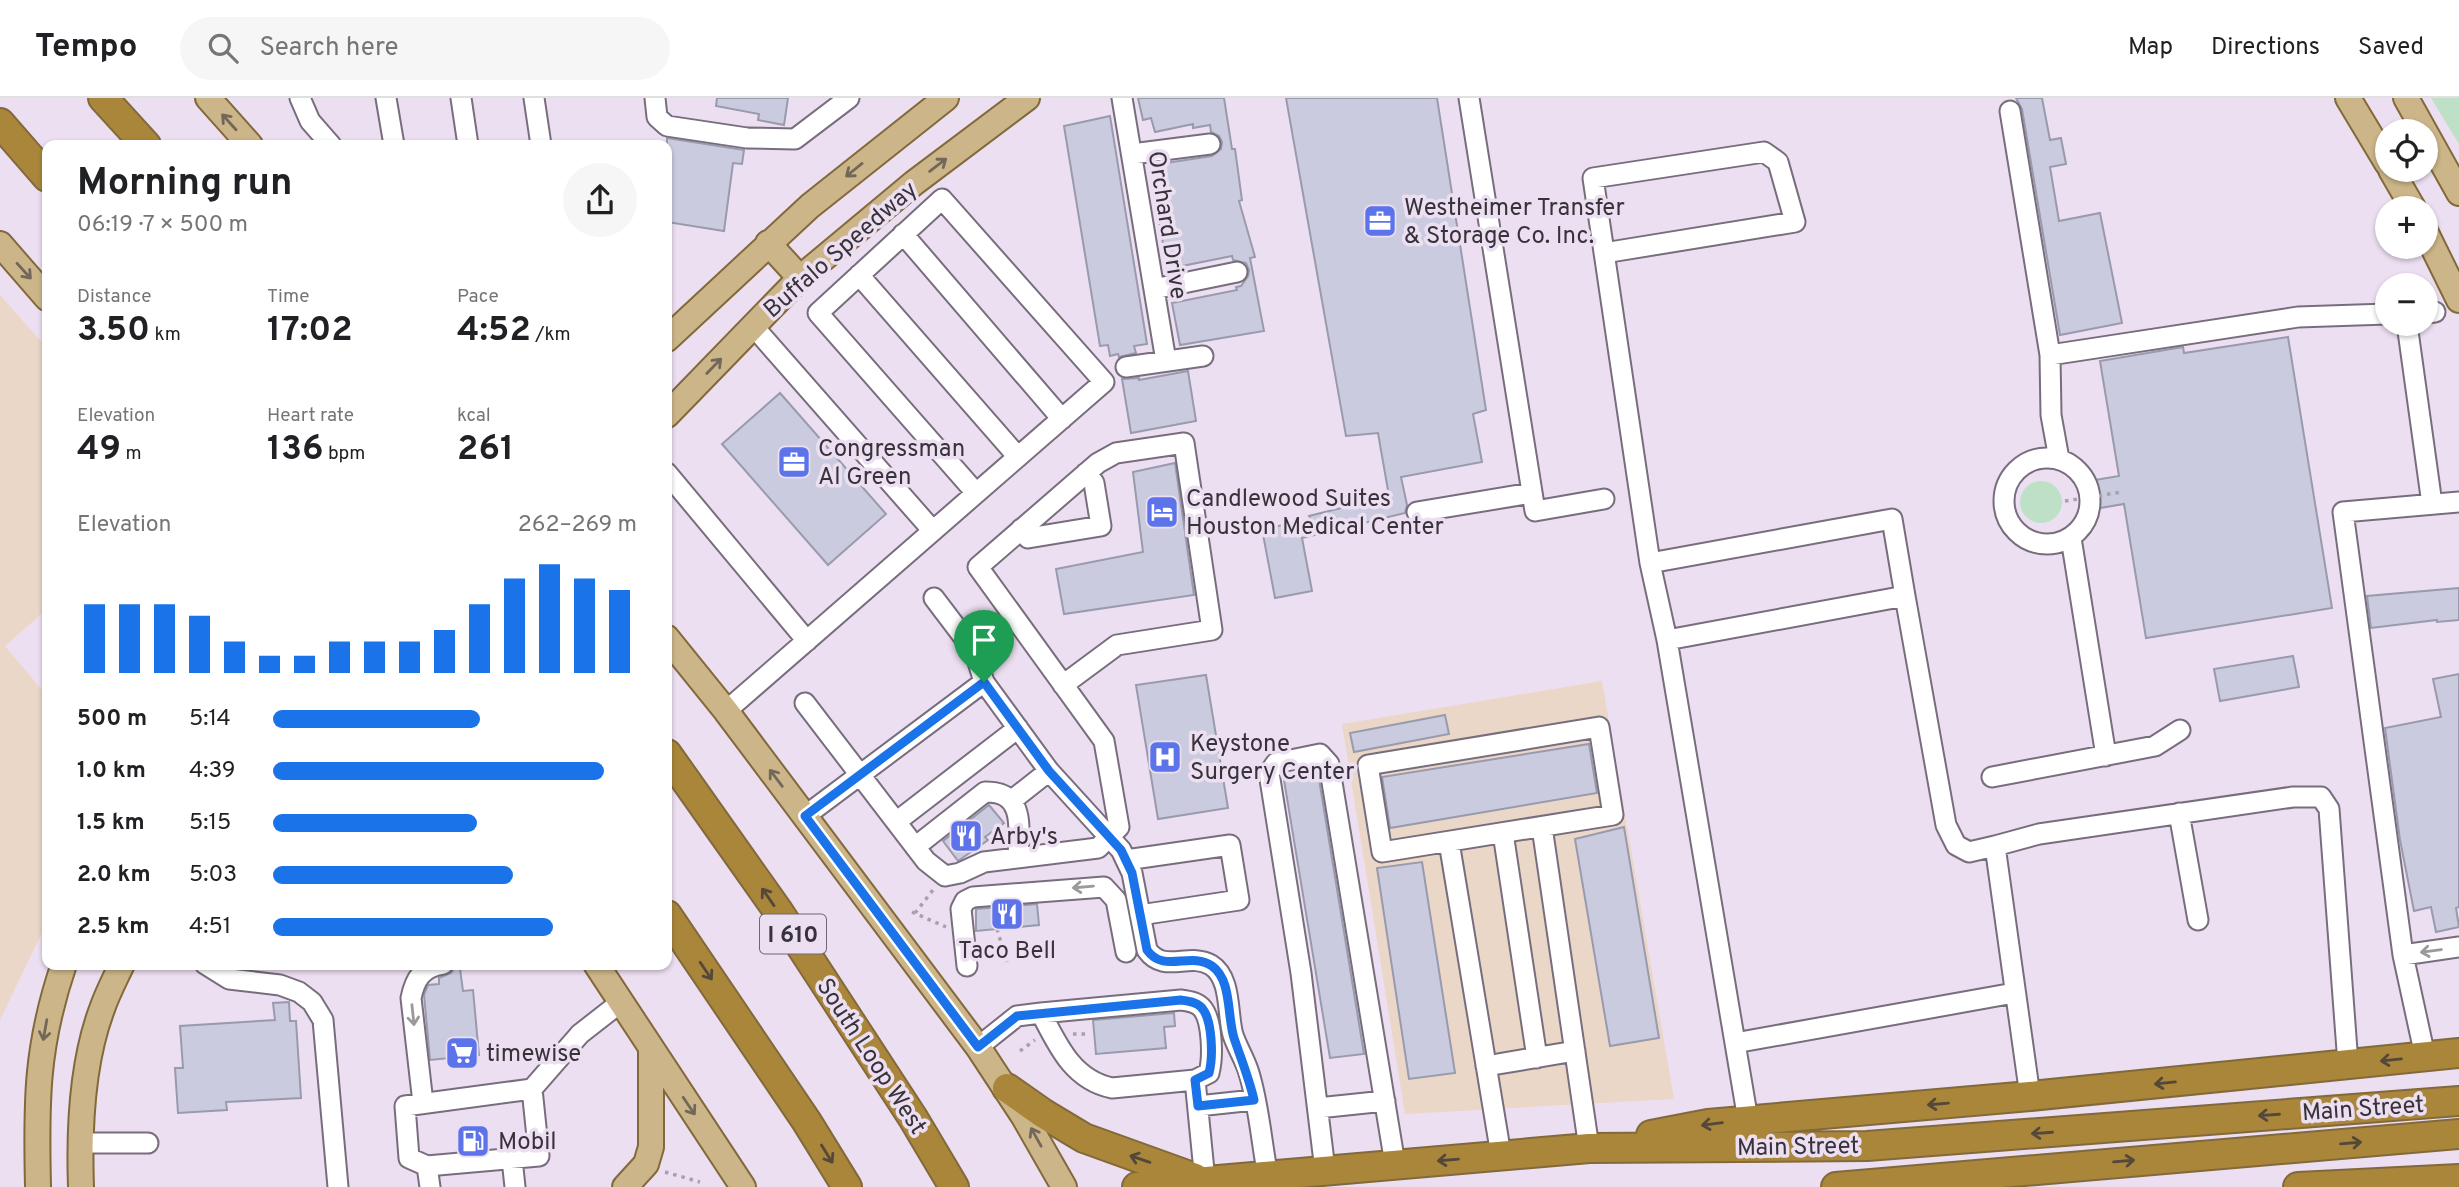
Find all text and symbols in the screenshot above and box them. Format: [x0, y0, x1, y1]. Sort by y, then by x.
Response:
search box [180, 17, 670, 80]
text: Tempo [35, 27, 138, 69]
icon: search [204, 29, 242, 67]
text: Search here [260, 32, 398, 65]
text: Map [2128, 33, 2173, 63]
text: Directions [2211, 33, 2320, 63]
text: Saved [2358, 33, 2424, 63]
one-way arrow [222, 113, 238, 131]
map controls [2375, 119, 2438, 336]
button: locate [2375, 119, 2438, 182]
street label: Orchard Drive [1140, 149, 1193, 302]
one-way arrow [928, 158, 947, 172]
text: Morning run [77, 160, 293, 209]
one-way arrow [845, 162, 864, 177]
button: share [563, 163, 637, 237]
street label: Buffalo Speedway [758, 176, 924, 325]
place label: Westheimer Transfer & Storage Co. Inc. [1404, 194, 1625, 252]
button: + [2375, 196, 2438, 259]
office icon: Westheimer Transfer & Storage Co. Inc. [1361, 202, 1399, 240]
text: 06:19 · 7 × 500 m [77, 211, 248, 240]
one-way arrow [16, 262, 32, 280]
button: − [2375, 273, 2438, 336]
text: Distance [77, 285, 152, 309]
text: Time [267, 285, 310, 309]
text: Pace [457, 285, 499, 309]
text: 3.50 [77, 309, 150, 353]
text: 17:02 [267, 309, 353, 353]
text: 4:52 [457, 309, 531, 353]
text: km [150, 323, 181, 347]
text: /km [531, 323, 571, 347]
one-way arrow [706, 358, 723, 375]
text: Elevation [77, 404, 155, 428]
text: Heart rate [267, 404, 354, 428]
text: kcal [457, 404, 491, 428]
text: 49 [77, 428, 121, 472]
text: 136 [267, 428, 324, 472]
text: 261 [457, 428, 514, 472]
place label: Congressman Al Green [818, 435, 965, 493]
text: m [121, 442, 142, 466]
text: bpm [324, 442, 365, 466]
office icon: Congressman Al Green [775, 443, 813, 481]
place label: Candlewood Suites Houston Medical Center [1186, 485, 1444, 543]
hotel icon: Candlewood Suites Houston Medical Center [1143, 493, 1181, 531]
text: Elevation [77, 511, 172, 540]
text: 262–269 m [518, 511, 637, 540]
pin [954, 610, 1014, 682]
icon: arrive [965, 621, 1003, 659]
text: 500 m [77, 705, 147, 734]
text: 5:14 [189, 705, 231, 734]
place label: Keystone Surgery Center [1190, 730, 1355, 788]
hospital icon: Keystone Surgery Center [1146, 738, 1184, 776]
text: 1.0 km [77, 757, 146, 786]
text: 4:39 [189, 757, 236, 786]
one-way arrow [769, 769, 783, 788]
text: 1.5 km [77, 809, 145, 838]
text: 5:15 [189, 809, 231, 838]
restaurant icon: Arby's [947, 817, 985, 855]
place label: Arby's [990, 823, 1058, 853]
text: 2.0 km [77, 861, 151, 890]
text: 5:03 [189, 861, 237, 890]
one-way arrow [1072, 881, 1094, 894]
one-way arrow [761, 888, 775, 907]
restaurant icon: Taco Bell [988, 895, 1026, 933]
text: 2.5 km [77, 913, 150, 942]
text: 4:51 [189, 913, 231, 942]
road number: I 610 [760, 914, 826, 954]
place label: Taco Bell [958, 937, 1056, 967]
one-way arrow [2420, 945, 2443, 958]
one-way arrow [699, 961, 713, 980]
street label: South Loop West [809, 973, 932, 1141]
one-way arrow [407, 1003, 420, 1026]
one-way arrow [38, 1018, 51, 1041]
supermarket icon: timewise [443, 1034, 481, 1072]
place label: timewise [486, 1040, 581, 1070]
one-way arrow [2380, 1054, 2403, 1067]
one-way arrow [2154, 1076, 2177, 1089]
street label: Main Street [2301, 1091, 2425, 1129]
one-way arrow [682, 1096, 696, 1115]
one-way arrow [1927, 1098, 1950, 1111]
one-way arrow [2258, 1109, 2281, 1122]
one-way arrow [1701, 1117, 1723, 1130]
fuel station icon: Mobil [454, 1122, 492, 1160]
one-way arrow [2031, 1127, 2054, 1140]
place label: Mobil [498, 1128, 557, 1158]
one-way arrow [1029, 1128, 1043, 1148]
street label: Main Street [1737, 1132, 1860, 1164]
one-way arrow [2339, 1136, 2361, 1149]
one-way arrow [820, 1144, 834, 1164]
one-way arrow [1130, 1152, 1152, 1164]
one-way arrow [1437, 1154, 1460, 1167]
one-way arrow [2112, 1154, 2135, 1167]

